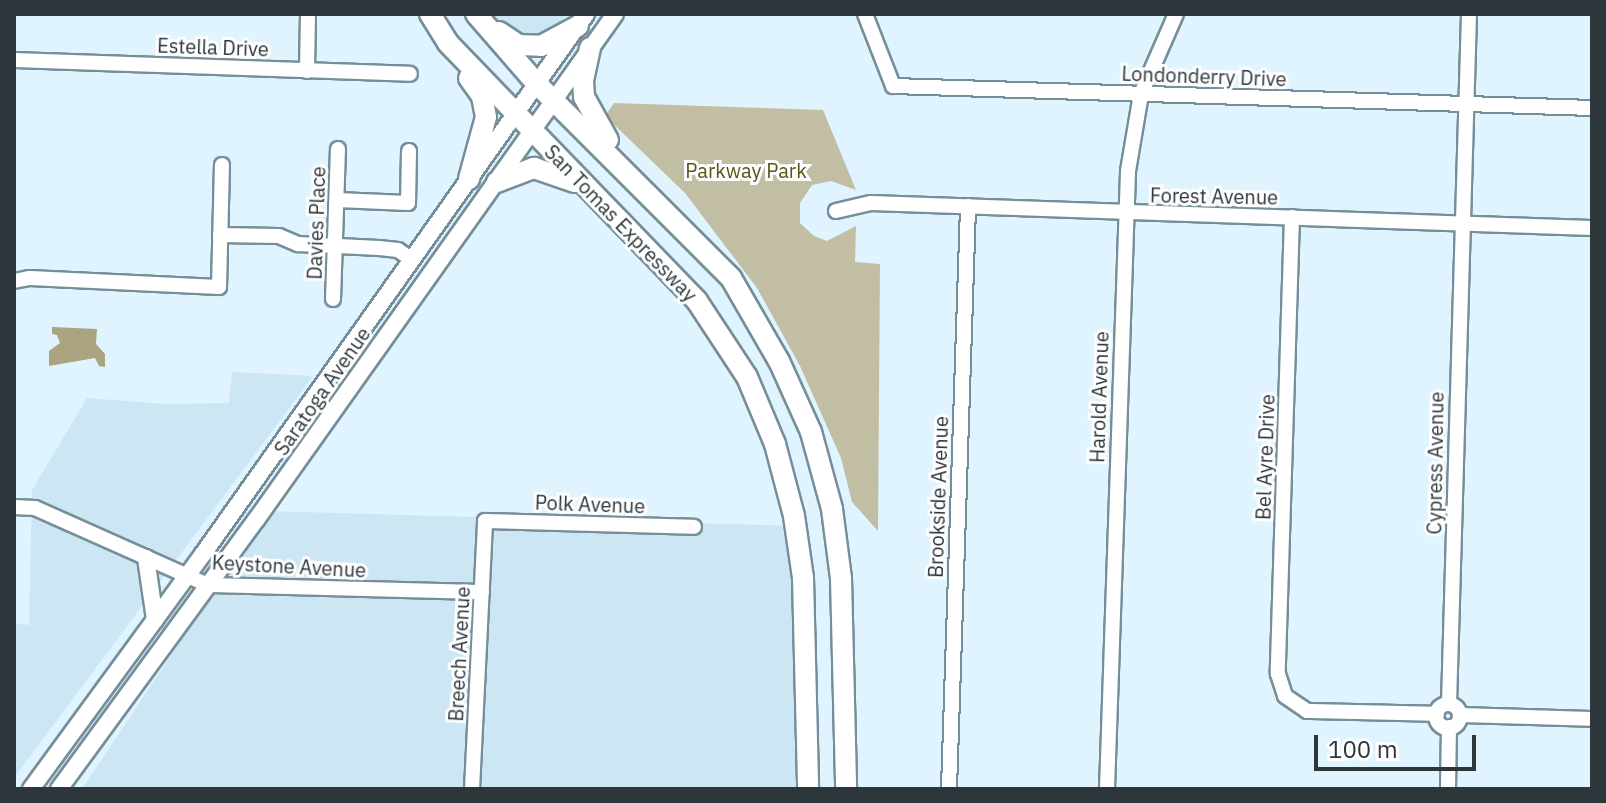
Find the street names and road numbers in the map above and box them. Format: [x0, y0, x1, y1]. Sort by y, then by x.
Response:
street label: Estella Drive [157, 33, 269, 61]
street label: Londonderry Drive [1121, 61, 1287, 91]
street label: San Tomas Expressway [540, 140, 702, 306]
street label: Davies Place [302, 166, 330, 280]
street label: Forest Avenue [1150, 183, 1278, 209]
street label: Saratoga Avenue [269, 322, 375, 460]
street label: Harold Avenue [1085, 331, 1113, 463]
street label: Cypress Avenue [1422, 391, 1448, 535]
street label: Bel Ayre Drive [1251, 394, 1279, 520]
street label: Brookside Avenue [923, 416, 953, 578]
street label: Polk Avenue [534, 490, 646, 518]
street label: Keystone Avenue [211, 550, 367, 582]
street label: Breech Avenue [443, 586, 475, 722]

